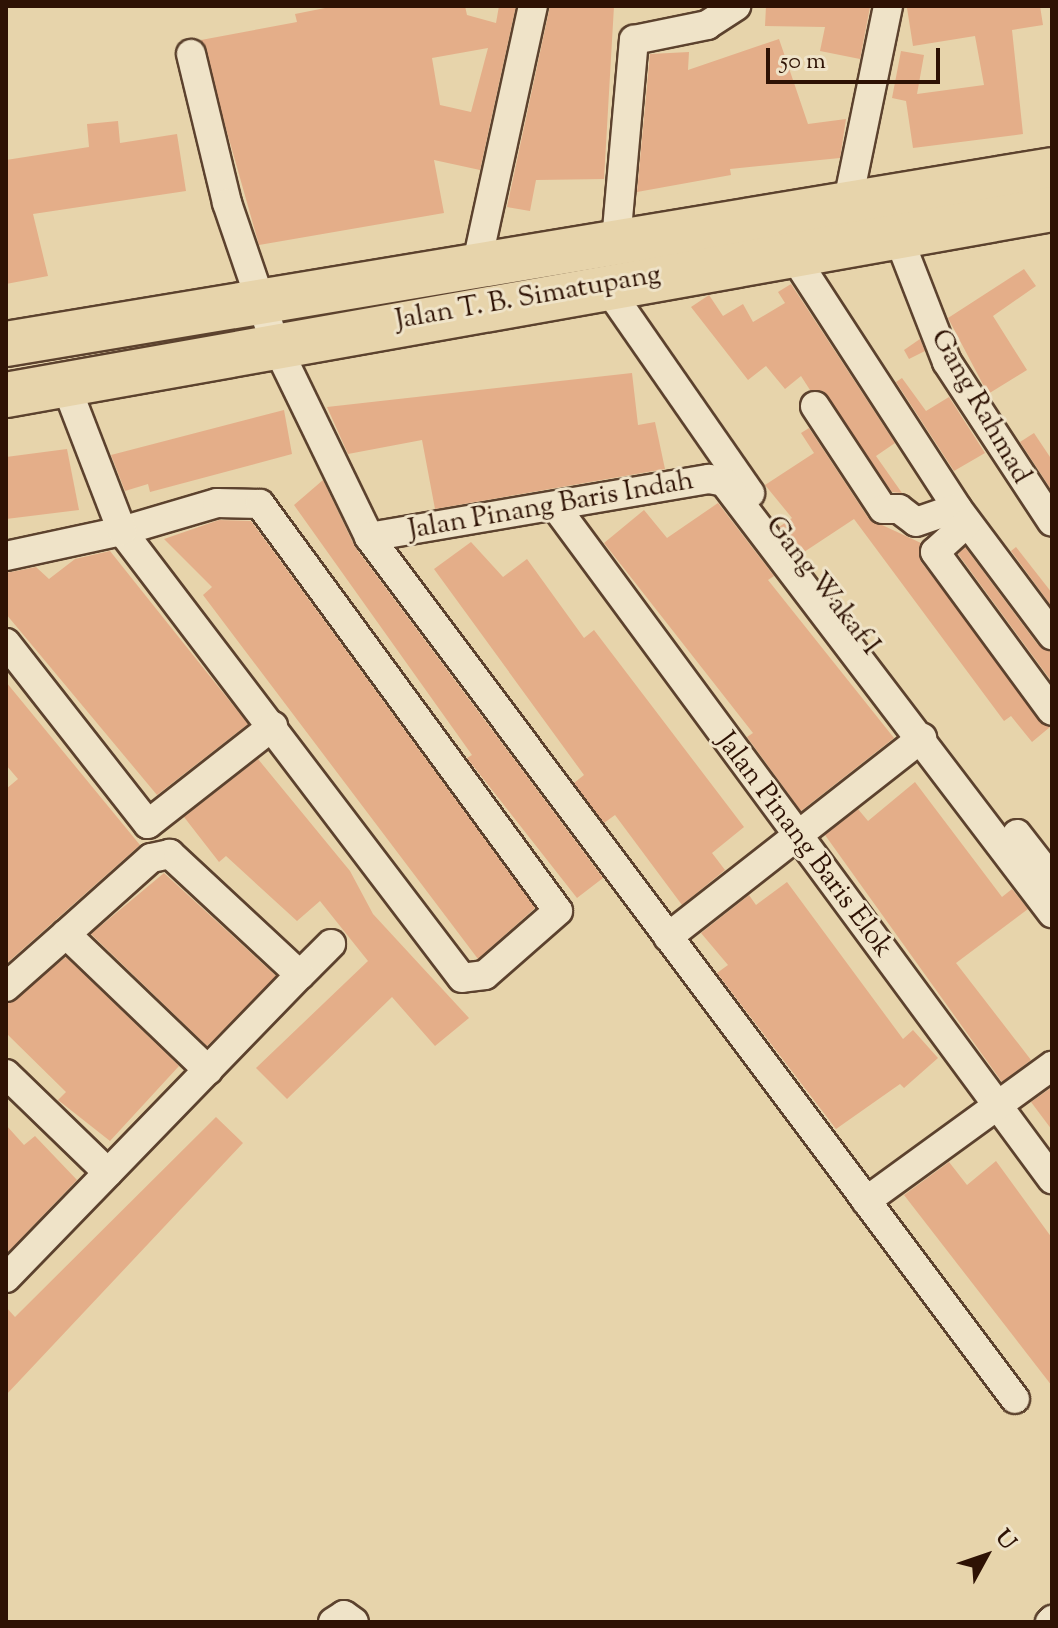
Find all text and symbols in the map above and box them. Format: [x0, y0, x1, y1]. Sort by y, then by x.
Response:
scale bar [770, 32, 944, 82]
text: 50 m [780, 45, 826, 79]
street label: Jalan T. B. Simatupang [393, 258, 663, 338]
street label: Gang Rahmad [922, 324, 1038, 490]
street label: Jalan Pinang Baris Indah [406, 464, 696, 548]
street label: Gang Wakaf I [757, 510, 887, 662]
street label: Jalan Pinang Baris Elok [708, 726, 900, 964]
north arrow [946, 1516, 1026, 1596]
text: U [986, 1523, 1022, 1558]

